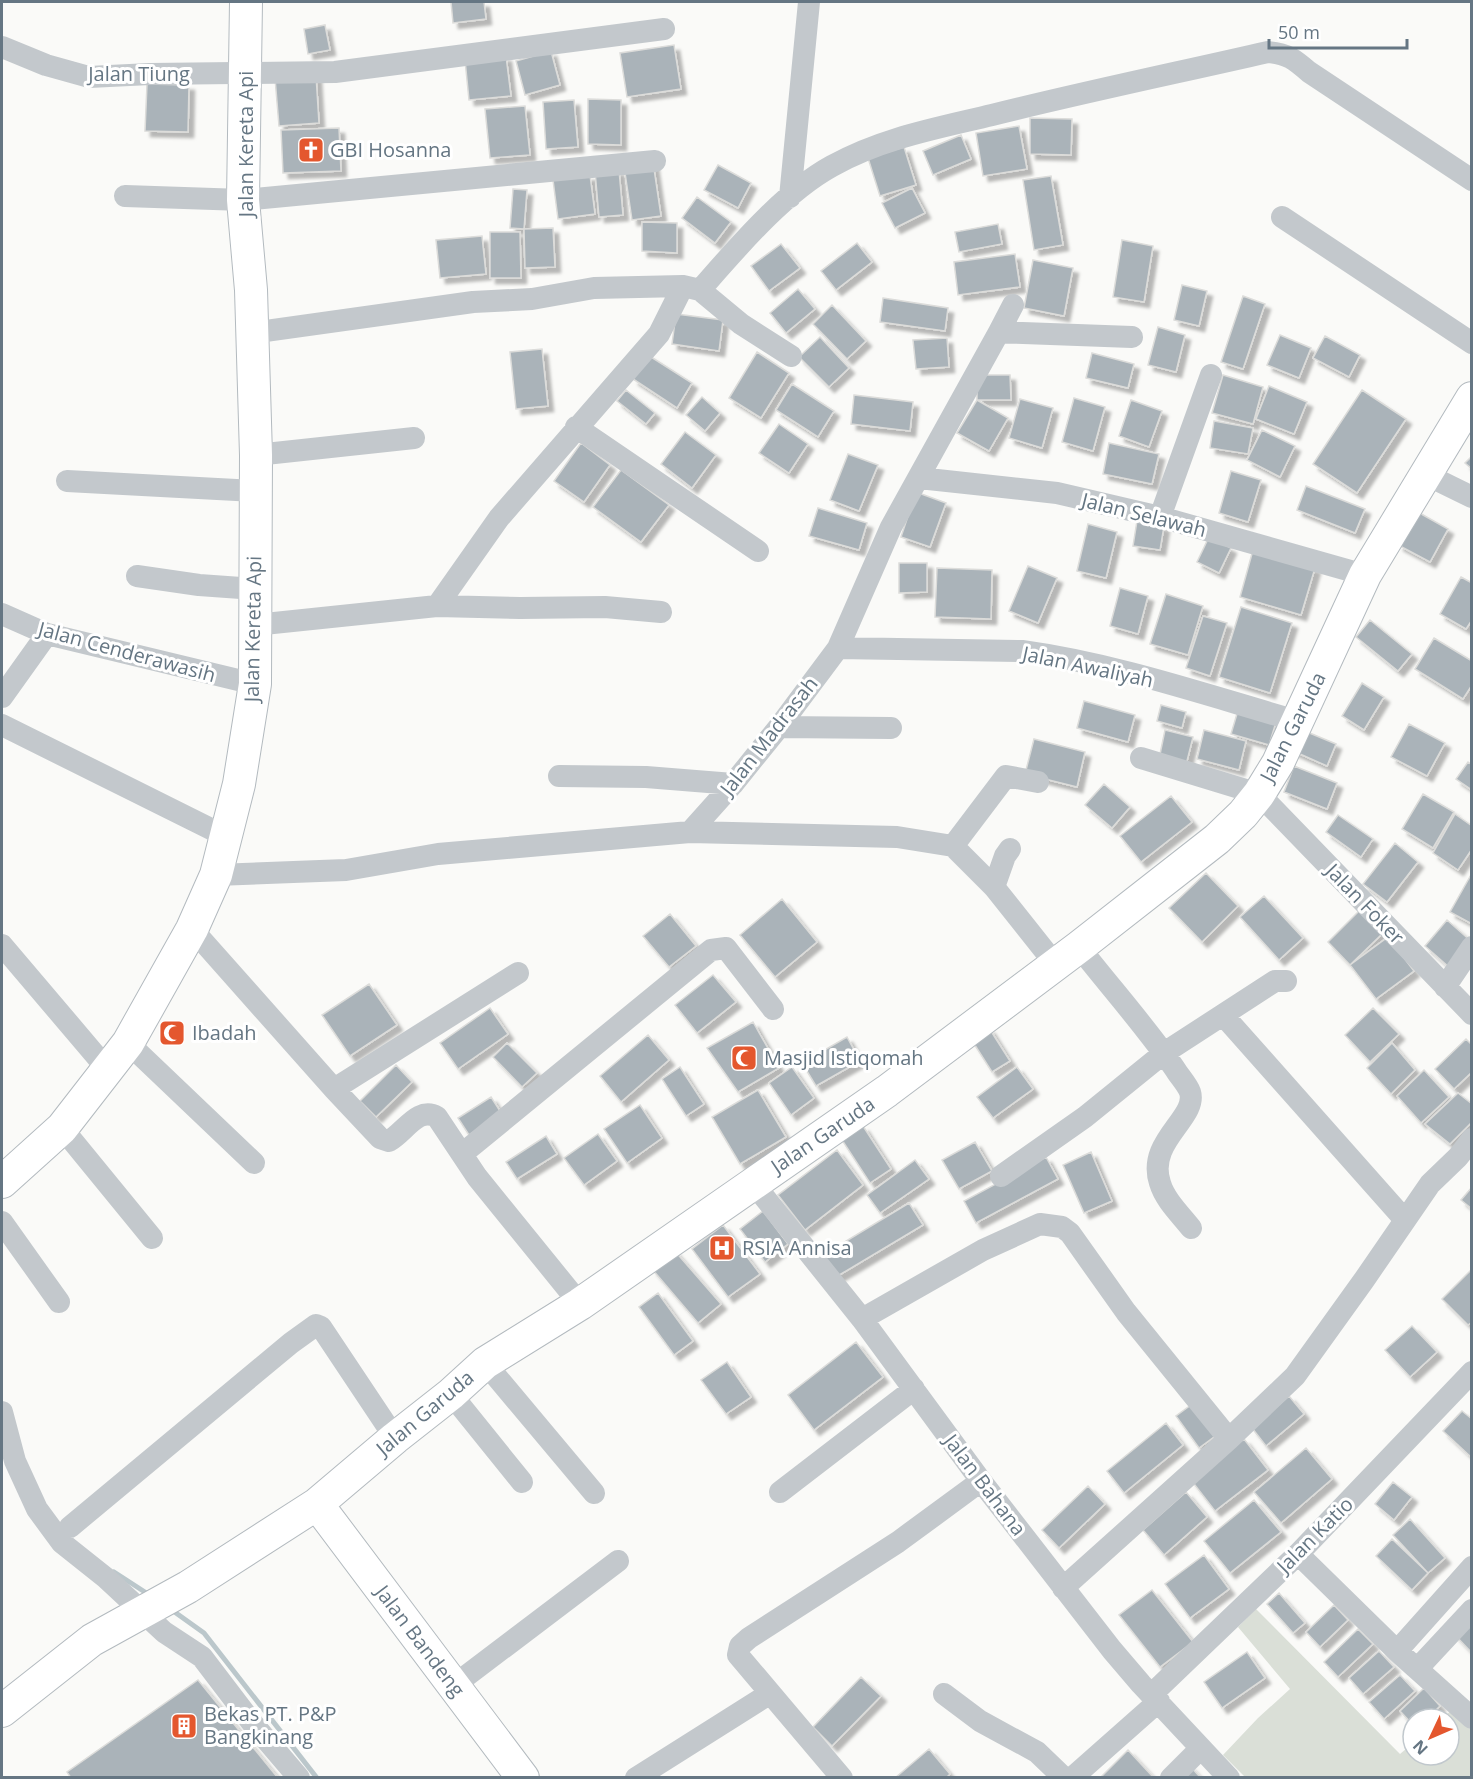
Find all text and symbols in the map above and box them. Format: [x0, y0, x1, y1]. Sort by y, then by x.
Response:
scale bar [1269, 12, 1407, 50]
text: 50 m [1278, 20, 1320, 44]
street label: Jalan Tiung [86, 60, 190, 87]
street label: Jalan Kereta Api [232, 71, 259, 219]
church icon: GBI Hosanna [296, 135, 326, 165]
place label: GBI Hosanna [330, 136, 451, 163]
street label: Jalan Selawah [1077, 486, 1209, 543]
street label: Jalan Kereta Api [238, 556, 267, 704]
street label: Jalan Cenderawasih [34, 614, 219, 688]
street label: Jalan Awaliyah [1018, 639, 1156, 694]
street label: Jalan Garuda [1252, 667, 1332, 788]
street label: Jalan Madrasah [713, 671, 823, 802]
street label: Jalan Foker [1319, 856, 1411, 950]
mosque icon: Ibadah [157, 1018, 187, 1048]
place label: Ibadah [192, 1019, 257, 1046]
mosque icon: Masjid Istiqomah [729, 1043, 759, 1073]
place label: Masjid Istiqomah [764, 1044, 924, 1071]
street label: Jalan Garuda [764, 1090, 880, 1180]
hospital icon: RSIA Annisa [707, 1233, 737, 1263]
place label: RSIA Annisa [742, 1234, 852, 1261]
street label: Jalan Garuda [369, 1364, 479, 1463]
street label: Jalan Bahana [937, 1427, 1033, 1541]
street label: Jalan Katio [1269, 1491, 1359, 1580]
street label: Jalan Bandeng [368, 1578, 471, 1702]
place label: Bekas PT. P&P Bangkinang [204, 1700, 337, 1750]
north arrow [1401, 1707, 1461, 1767]
building icon: Bekas PT. P&P Bangkinang [169, 1711, 199, 1741]
text: N [1408, 1735, 1433, 1760]

